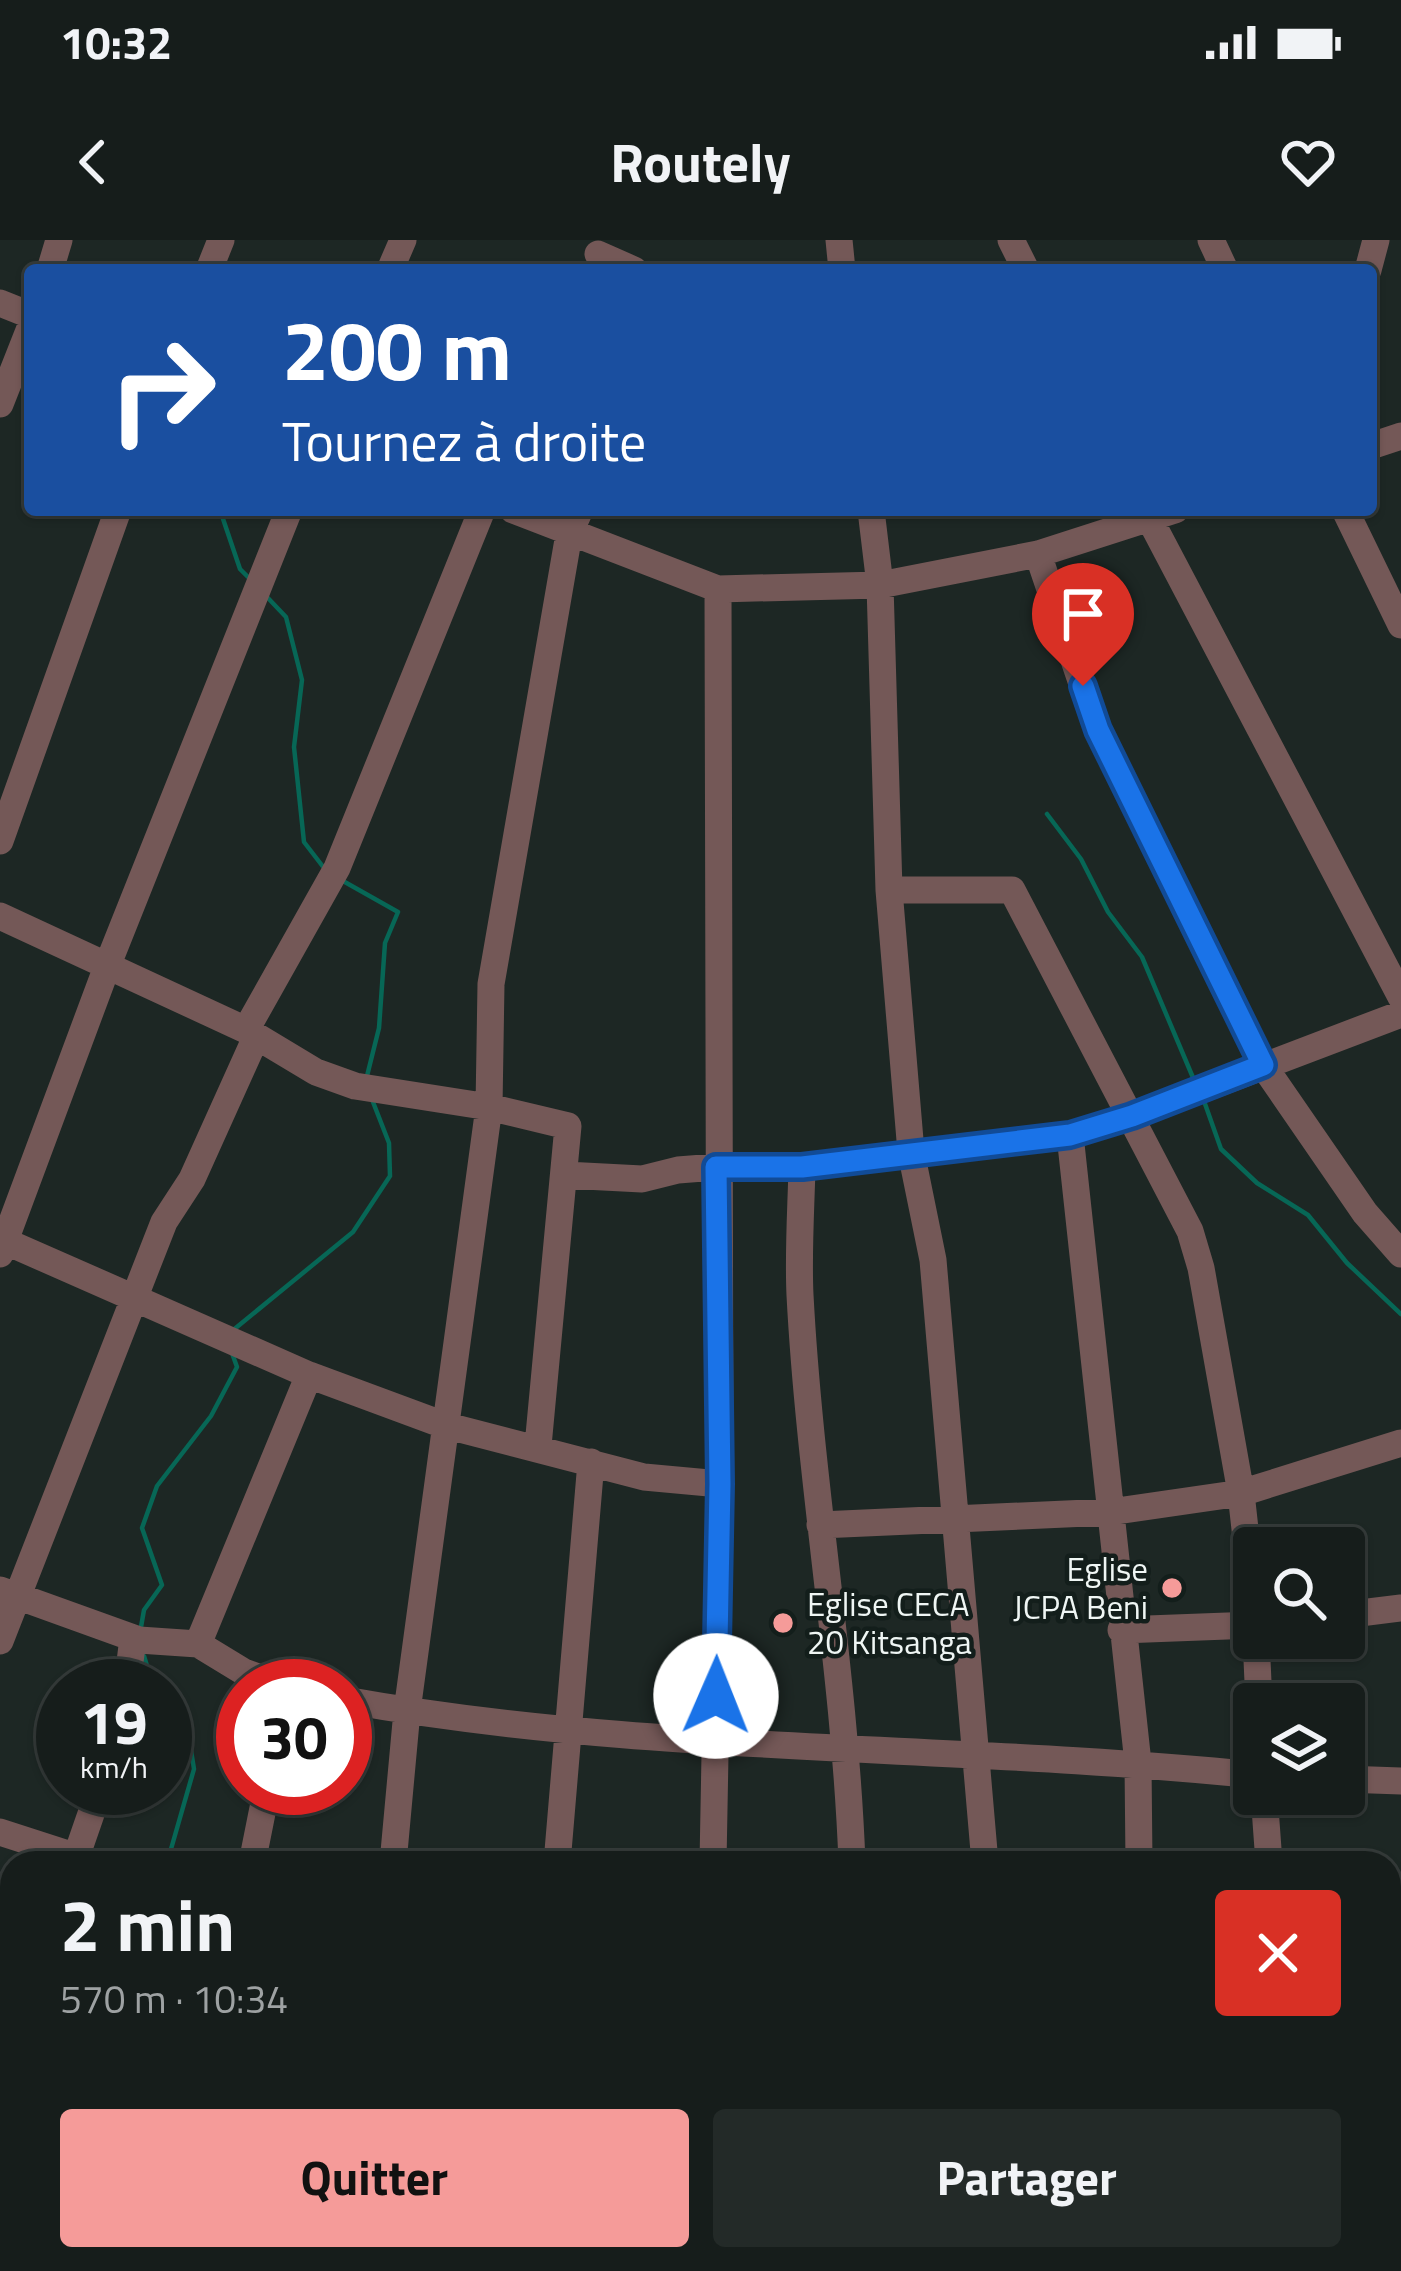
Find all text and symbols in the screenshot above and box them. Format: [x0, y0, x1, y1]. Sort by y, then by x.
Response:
text: 10:32 [60, 8, 172, 76]
text: Routely [610, 121, 791, 203]
icon: back [60, 129, 126, 195]
icon: heart [1275, 129, 1341, 195]
text: 200 m [282, 285, 512, 413]
icon: right [84, 312, 240, 468]
text: Tournez à droite [282, 400, 646, 482]
pin [1032, 563, 1134, 686]
icon: arrive [1050, 581, 1116, 647]
map controls [1233, 1527, 1365, 1815]
button: search [1233, 1527, 1365, 1659]
place label: Eglise JCPA Beni [1013, 1544, 1148, 1632]
marker: Eglise JCPA Beni [1159, 1575, 1185, 1601]
place label: Eglise CECA 20 Kitsanga [807, 1579, 972, 1667]
marker: Eglise CECA 20 Kitsanga [770, 1610, 796, 1636]
position arrow [653, 1633, 779, 1759]
speed limit sign: 30 [216, 1659, 372, 1815]
text: 19 [80, 1676, 148, 1767]
button: layers [1233, 1683, 1365, 1815]
text: km/h [80, 1744, 148, 1790]
text: 2 min [60, 1869, 235, 1979]
button: close [1215, 1890, 1341, 2016]
text: 570 m · 10:34 [60, 1969, 288, 2028]
button: Quitter [60, 2109, 689, 2247]
button: Partager [713, 2109, 1341, 2247]

